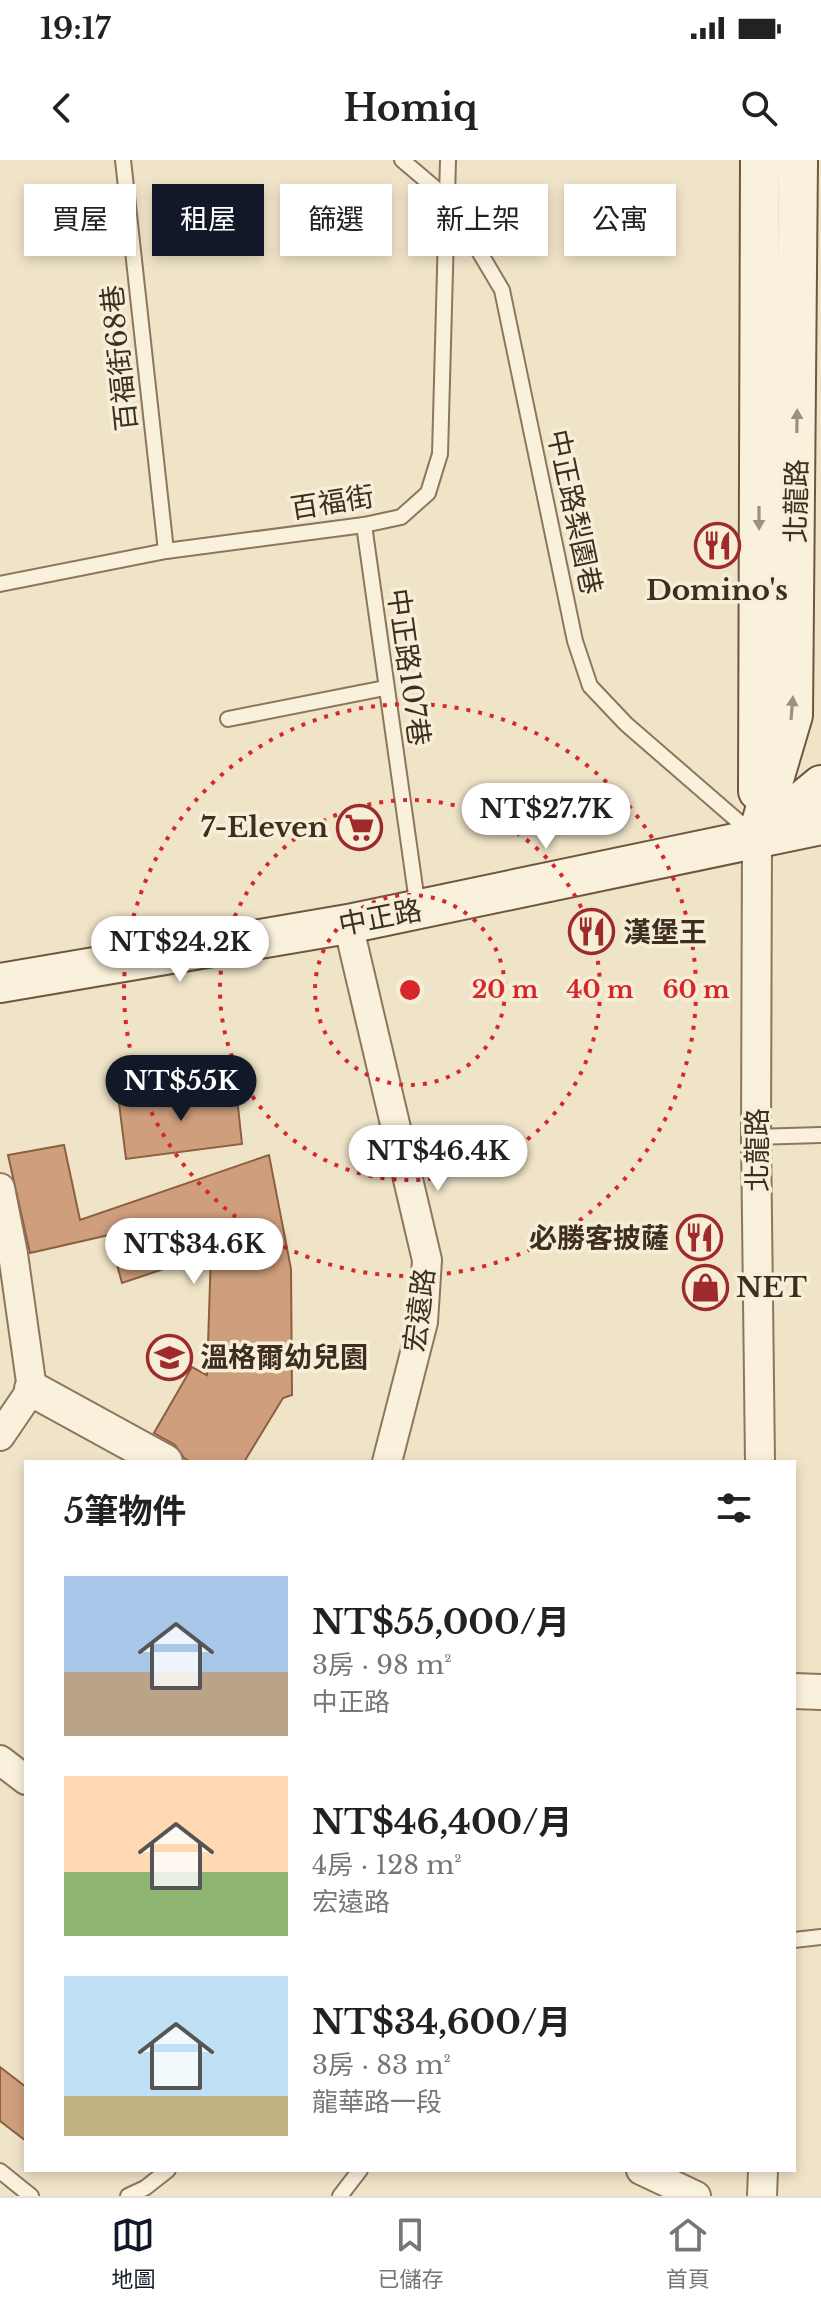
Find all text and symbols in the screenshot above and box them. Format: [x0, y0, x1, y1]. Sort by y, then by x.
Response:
text: 19:17 [40, 10, 110, 47]
icon: back [40, 86, 84, 130]
text: Homiq [343, 86, 478, 131]
icon: search [737, 86, 781, 130]
chip: 買屋 [24, 184, 136, 256]
chip: 租屋 [152, 184, 264, 256]
chip: 篩選 [280, 184, 392, 256]
chip: 新上架 [408, 184, 548, 256]
chip: 公寓 [564, 184, 676, 256]
street label: 百福街68巷 [94, 283, 145, 433]
one-way arrow [790, 408, 803, 433]
street label: 中正路梨園巷 [540, 426, 609, 598]
street label: 北龍路 [778, 459, 815, 543]
street label: 百福街 [288, 479, 376, 526]
one-way arrow [753, 506, 765, 531]
restaurant icon: Domino's [693, 521, 741, 569]
place label: Domino's [646, 573, 788, 608]
street label: 中正路107巷 [380, 586, 437, 748]
one-way arrow [786, 695, 799, 720]
pin: NT$27.7K [463, 783, 629, 851]
text: NT$27.7K [480, 793, 612, 825]
supermarket icon: 7-Eleven [335, 803, 383, 851]
place label: 7-Eleven [201, 810, 328, 845]
street label: 中正路 [336, 892, 425, 943]
restaurant icon: 漢堡王 [568, 908, 616, 956]
place label: 漢堡王 [623, 915, 707, 950]
pin: NT$24.2K [97, 916, 263, 984]
text: NT$24.2K [109, 926, 251, 958]
text: 20 m [472, 975, 539, 1004]
text: 40 m [567, 975, 634, 1004]
text: 60 m [662, 975, 730, 1004]
centre of rings [396, 976, 424, 1004]
pin: NT$55K [116, 1055, 246, 1123]
text: NT$55K [124, 1065, 239, 1097]
street label: 北龍路 [740, 1108, 775, 1192]
pin: NT$46.4K [355, 1125, 521, 1193]
text: NT$46.4K [367, 1135, 509, 1167]
restaurant icon: 必勝客披薩 [676, 1214, 724, 1262]
pin: NT$34.6K [111, 1218, 277, 1286]
place label: 必勝客披薩 [529, 1221, 669, 1256]
text: NT$34.6K [123, 1228, 265, 1260]
shop icon: NET [681, 1263, 729, 1311]
street label: 宏遠路 [397, 1266, 442, 1354]
place label: NET [736, 1270, 807, 1305]
school or university icon: 溫格爾幼兒園 [145, 1333, 193, 1381]
place label: 溫格爾幼兒園 [200, 1340, 368, 1375]
icon: filters [712, 1486, 756, 1530]
text: 5筆物件 [64, 1490, 186, 1532]
text: NT$55,000/月 [312, 1601, 570, 1643]
icon: home [128, 1608, 224, 1704]
text: 3房 · 98 m² [312, 1649, 452, 1681]
text: 中正路 [312, 1686, 390, 1718]
text: NT$46,400/月 [312, 1801, 573, 1843]
icon: home [128, 1808, 224, 1904]
text: 4房 · 128 m² [312, 1849, 462, 1881]
text: 宏遠路 [312, 1886, 390, 1918]
text: NT$34,600/月 [312, 2001, 571, 2043]
icon: home [128, 2008, 224, 2104]
text: 3房 · 83 m² [312, 2049, 451, 2081]
text: 龍華路一段 [312, 2086, 442, 2118]
tab: 地圖 [111, 2213, 155, 2293]
tab: 已儲存 [377, 2213, 444, 2293]
tab: 首頁 [666, 2213, 710, 2293]

